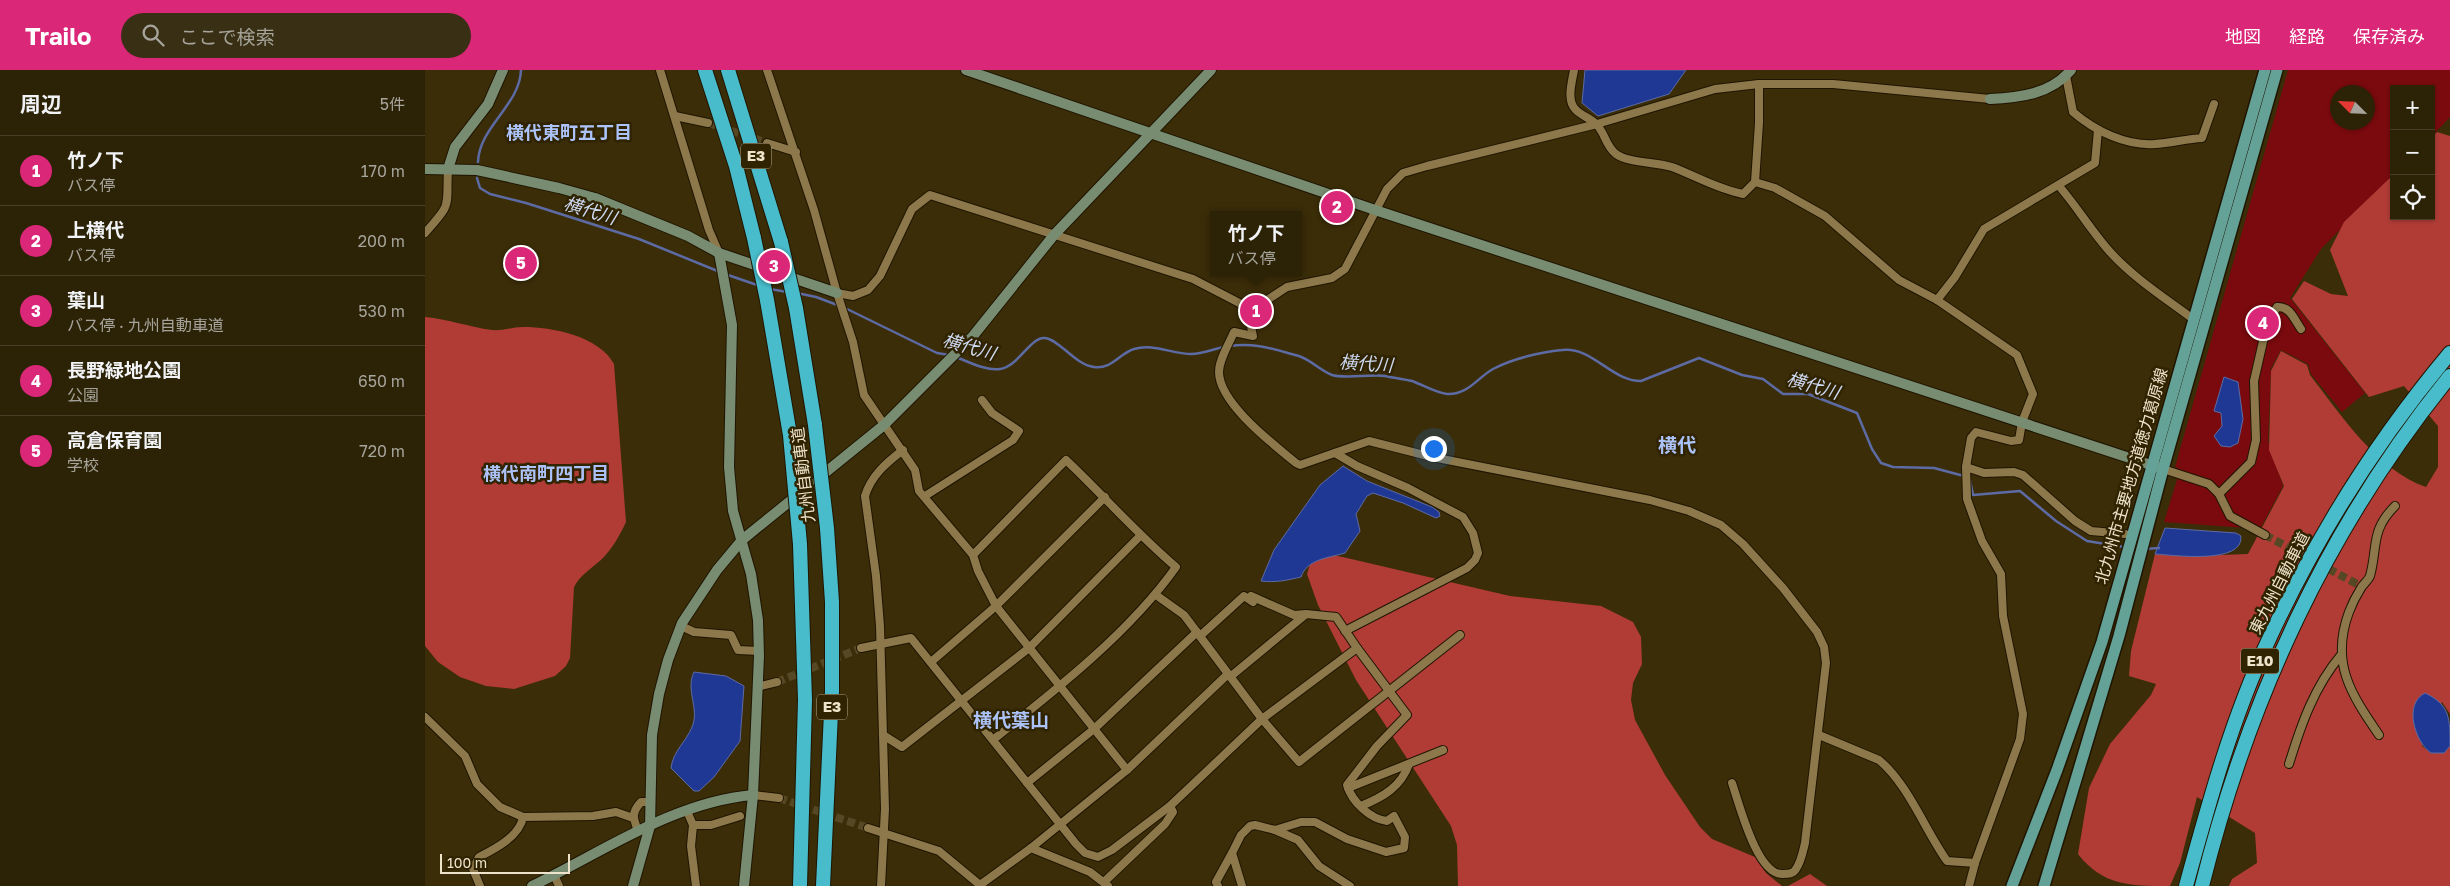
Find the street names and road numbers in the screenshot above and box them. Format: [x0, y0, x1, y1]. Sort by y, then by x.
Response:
road number: E3 [741, 144, 771, 168]
street label: 北九州市主要地方道徳力葛原線 [2091, 366, 2171, 586]
street label: 九州自動車道 [787, 426, 819, 524]
street label: 東九州自動車道 [2245, 529, 2313, 637]
road number: E10 [2241, 648, 2279, 674]
road number: E3 [817, 694, 847, 720]

